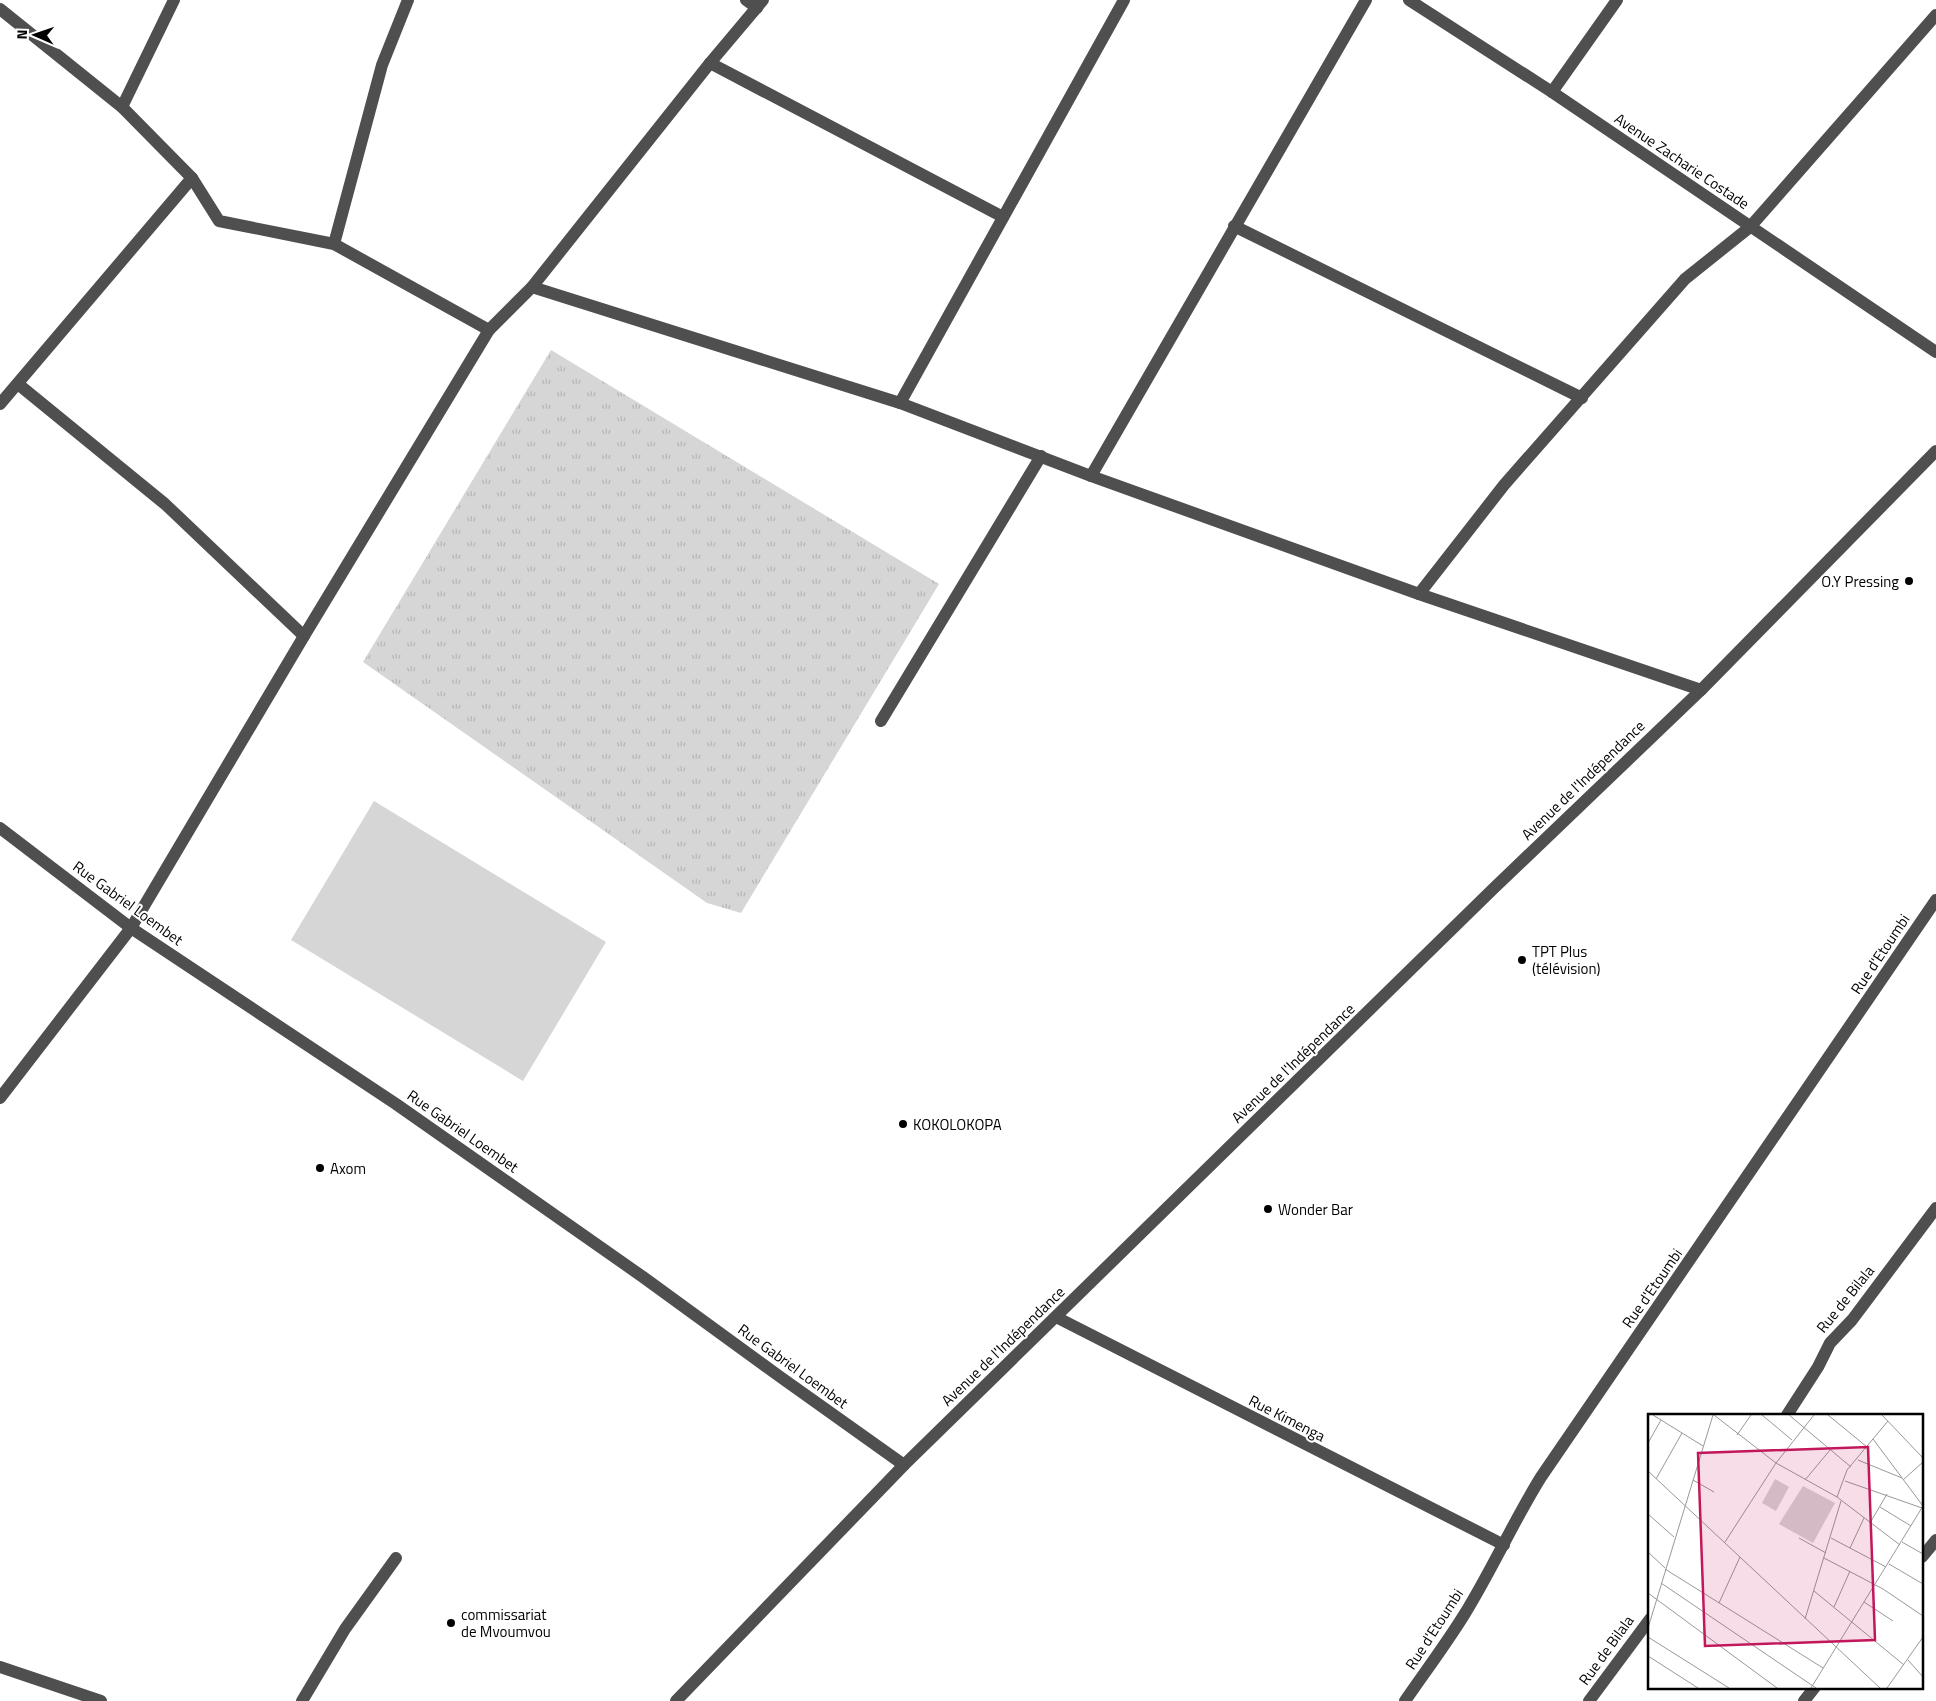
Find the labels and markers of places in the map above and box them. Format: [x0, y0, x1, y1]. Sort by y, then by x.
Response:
place label: O.Y Pressing [1821, 570, 1899, 593]
marker: O.Y Pressing [1903, 575, 1915, 587]
place label: TPT Plus (télévision) [1532, 940, 1600, 980]
marker: TPT Plus (télévision) [1516, 954, 1528, 966]
place label: KOKOLOKOPA [913, 1113, 1002, 1136]
marker: KOKOLOKOPA [897, 1118, 909, 1130]
place label: Axom [330, 1157, 366, 1180]
marker: Axom [314, 1162, 326, 1174]
place label: Wonder Bar [1278, 1198, 1353, 1221]
marker: Wonder Bar [1262, 1203, 1274, 1215]
place label: commissariat de Mvoumvou [461, 1603, 551, 1643]
marker: commissariat de Mvoumvou [445, 1617, 457, 1629]

